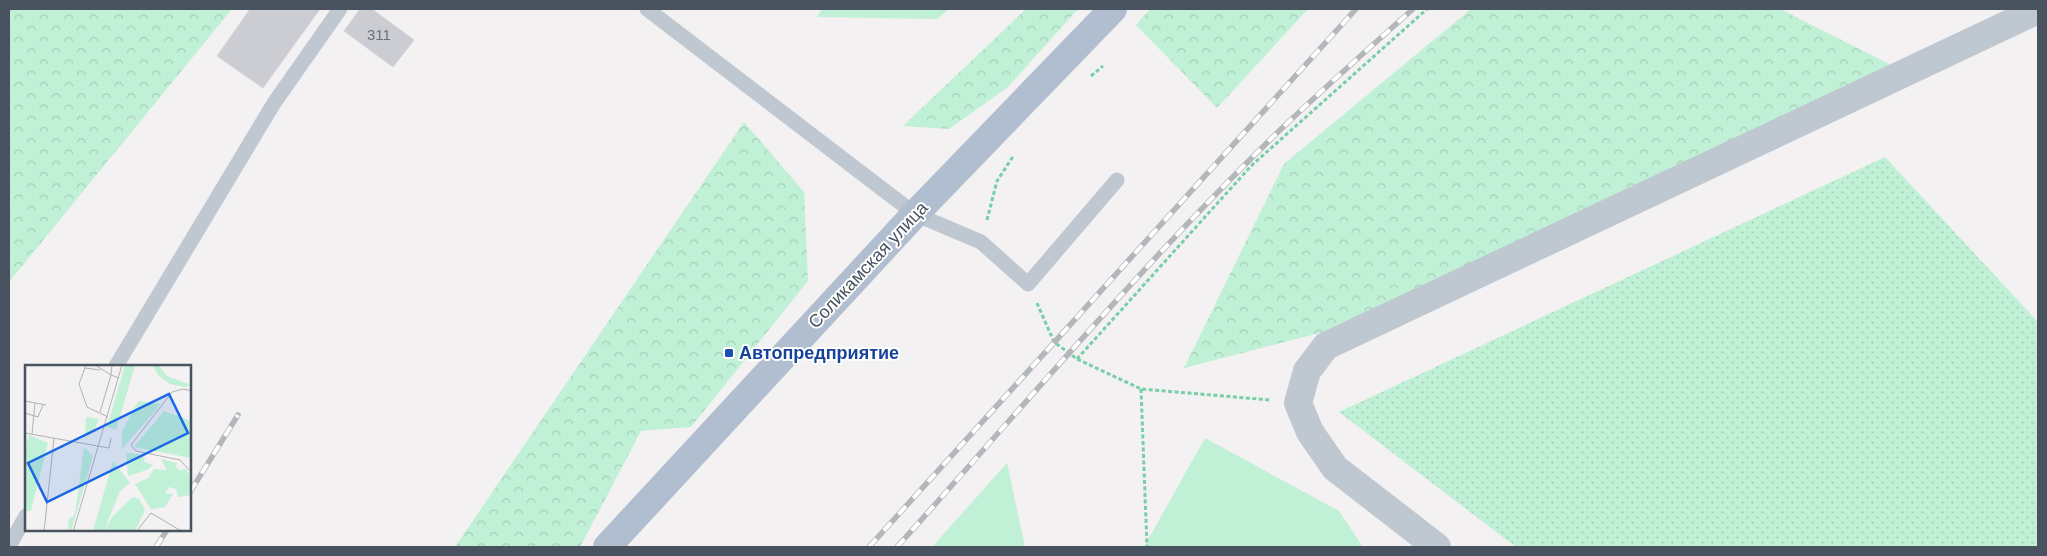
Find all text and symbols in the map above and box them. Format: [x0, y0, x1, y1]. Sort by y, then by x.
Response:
house number: 311 [367, 26, 391, 43]
street label: Соликамская улица [804, 197, 932, 332]
place label: Автопредприятие [739, 343, 899, 363]
marker: Автопредприятие [723, 347, 735, 359]
inset map [25, 365, 191, 531]

